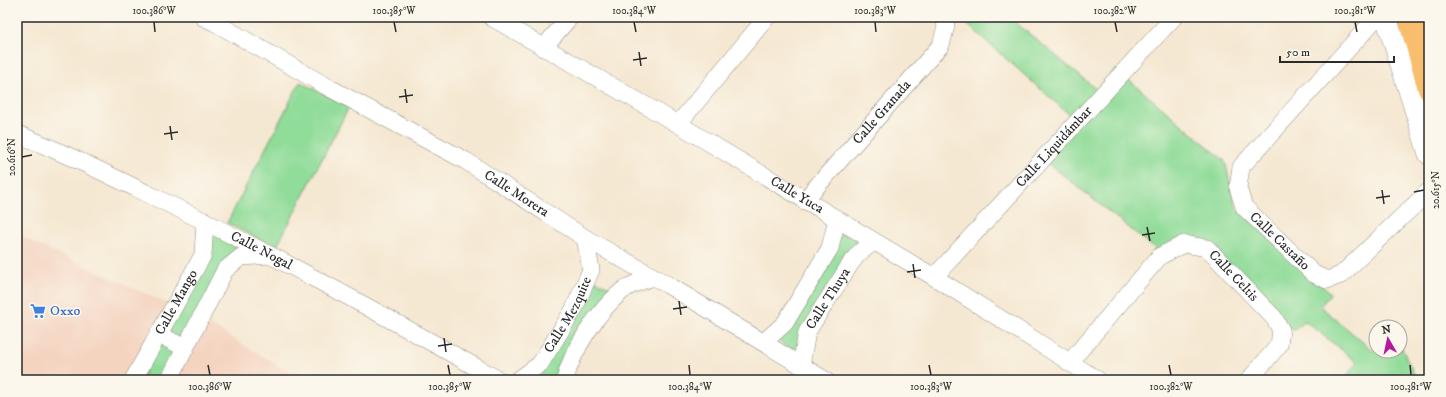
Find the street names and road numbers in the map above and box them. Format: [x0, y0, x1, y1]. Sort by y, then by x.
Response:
street label: Calle Granada [849, 76, 915, 148]
street label: Calle Liquidámbar [1012, 102, 1097, 191]
street label: Calle Morera [480, 166, 552, 221]
street label: Calle Yuca [767, 172, 827, 218]
street label: Calle Castaño [1246, 208, 1314, 274]
street label: Calle Nogal [227, 227, 296, 275]
street label: Calle Celtis [1205, 246, 1263, 305]
street label: Calle Thuya [802, 264, 855, 333]
street label: Calle Mango [151, 266, 202, 338]
street label: Calle Mezquite [540, 274, 596, 356]

